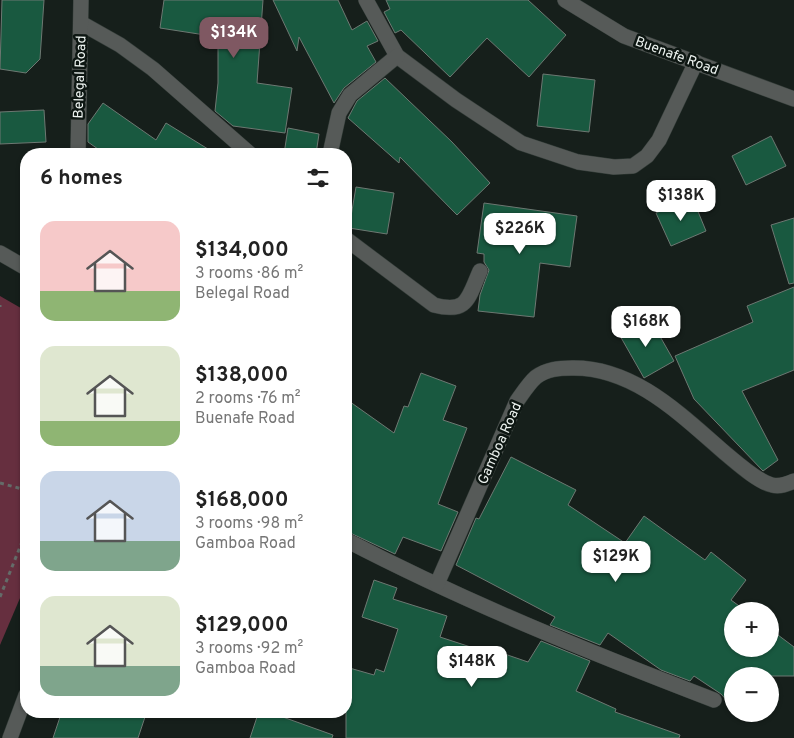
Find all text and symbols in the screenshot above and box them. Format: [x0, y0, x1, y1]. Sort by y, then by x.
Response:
pin: $134K [199, 17, 269, 59]
text: $134K [210, 23, 258, 43]
street label: Buenafe Road [632, 33, 721, 79]
street label: Belegal Road [71, 35, 90, 119]
icon: filters [304, 164, 332, 192]
text: 6 homes [40, 165, 123, 192]
pin: $138K [646, 180, 716, 222]
text: $138K [658, 186, 704, 206]
pin: $226K [485, 212, 555, 255]
text: $226K [495, 219, 545, 239]
text: $134,000 [195, 237, 289, 264]
icon: home [80, 241, 140, 301]
text: 3 rooms · 86 m² [195, 264, 303, 284]
text: Belegal Road [195, 284, 290, 304]
pin: $168K [611, 306, 681, 348]
text: $168K [622, 312, 670, 332]
text: $138,000 [195, 362, 288, 389]
icon: home [80, 366, 140, 426]
text: 2 rooms · 76 m² [195, 389, 301, 409]
street label: Gamboa Road [475, 400, 526, 487]
text: Buenafe Road [195, 409, 295, 429]
text: $168,000 [195, 487, 289, 514]
icon: home [80, 491, 140, 551]
text: 3 rooms · 98 m² [195, 514, 303, 534]
text: Gamboa Road [195, 534, 296, 554]
pin: $129K [581, 540, 651, 583]
text: $129K [593, 547, 640, 567]
map controls [724, 602, 779, 722]
button: + [724, 602, 779, 657]
text: $129,000 [195, 612, 289, 639]
icon: home [80, 616, 140, 676]
text: 3 rooms · 92 m² [195, 639, 303, 659]
pin: $148K [437, 646, 507, 688]
text: $148K [448, 652, 496, 672]
text: Gamboa Road [195, 659, 296, 679]
button: − [724, 667, 779, 722]

